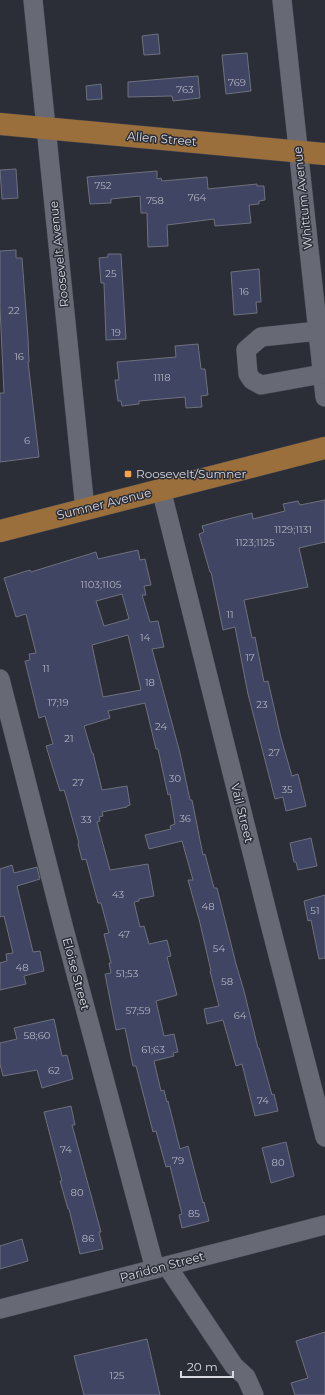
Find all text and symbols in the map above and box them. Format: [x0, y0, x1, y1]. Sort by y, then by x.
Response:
house number: 769 [228, 76, 246, 89]
house number: 763 [176, 83, 194, 96]
street label: Allen Street [127, 128, 198, 149]
street label: Whittum Avenue [290, 146, 315, 250]
house number: 752 [95, 179, 112, 192]
house number: 764 [188, 191, 207, 204]
house number: 758 [146, 194, 164, 207]
street label: Roosevelt Avenue [45, 200, 72, 308]
house number: 25 [105, 267, 117, 280]
house number: 16 [239, 285, 249, 298]
house number: 22 [8, 304, 20, 317]
house number: 19 [111, 326, 121, 339]
house number: 16 [14, 350, 24, 363]
house number: 1118 [153, 371, 171, 384]
house number: 6 [24, 434, 30, 447]
place label: Roosevelt/Sumner [136, 466, 247, 481]
marker: Roosevelt/Sumner [123, 469, 133, 479]
street label: Sumner Avenue [55, 485, 153, 522]
house number: 1129;1131 [274, 523, 312, 536]
house number: 1123;1125 [235, 536, 275, 549]
house number: 1103;1105 [81, 578, 122, 591]
house number: 11 [226, 608, 234, 621]
house number: 14 [140, 631, 150, 644]
house number: 17 [245, 651, 255, 664]
house number: 11 [42, 662, 50, 675]
house number: 18 [145, 676, 155, 689]
house number: 17;19 [47, 696, 69, 709]
house number: 23 [256, 698, 268, 711]
house number: 24 [155, 720, 167, 733]
house number: 21 [64, 732, 74, 745]
house number: 27 [268, 746, 280, 759]
house number: 30 [169, 772, 182, 785]
house number: 27 [72, 776, 84, 789]
street label: Vail Street [228, 782, 257, 844]
house number: 35 [281, 783, 293, 796]
house number: 36 [179, 812, 191, 825]
house number: 33 [80, 813, 92, 826]
house number: 43 [112, 888, 124, 901]
house number: 48 [201, 900, 215, 913]
house number: 51 [310, 904, 320, 917]
house number: 47 [118, 928, 130, 941]
street label: Eloise Street [60, 936, 93, 1012]
house number: 54 [213, 942, 226, 955]
house number: 48 [15, 961, 29, 974]
house number: 51;53 [116, 967, 139, 980]
house number: 58 [221, 975, 233, 988]
house number: 57;59 [125, 1004, 151, 1017]
house number: 64 [234, 1009, 247, 1022]
house number: 58;60 [24, 1029, 51, 1042]
house number: 61;63 [141, 1043, 165, 1056]
house number: 62 [48, 1064, 60, 1077]
house number: 74 [257, 1094, 269, 1107]
house number: 74 [60, 1143, 72, 1156]
house number: 79 [172, 1154, 184, 1167]
house number: 80 [272, 1156, 285, 1169]
house number: 80 [71, 1186, 84, 1199]
house number: 85 [188, 1207, 200, 1220]
house number: 86 [82, 1232, 94, 1245]
street label: Paridon Street [118, 1248, 206, 1285]
scale bar [181, 1353, 233, 1379]
text: 20 m [187, 1359, 218, 1374]
house number: 125 [110, 1369, 125, 1382]

